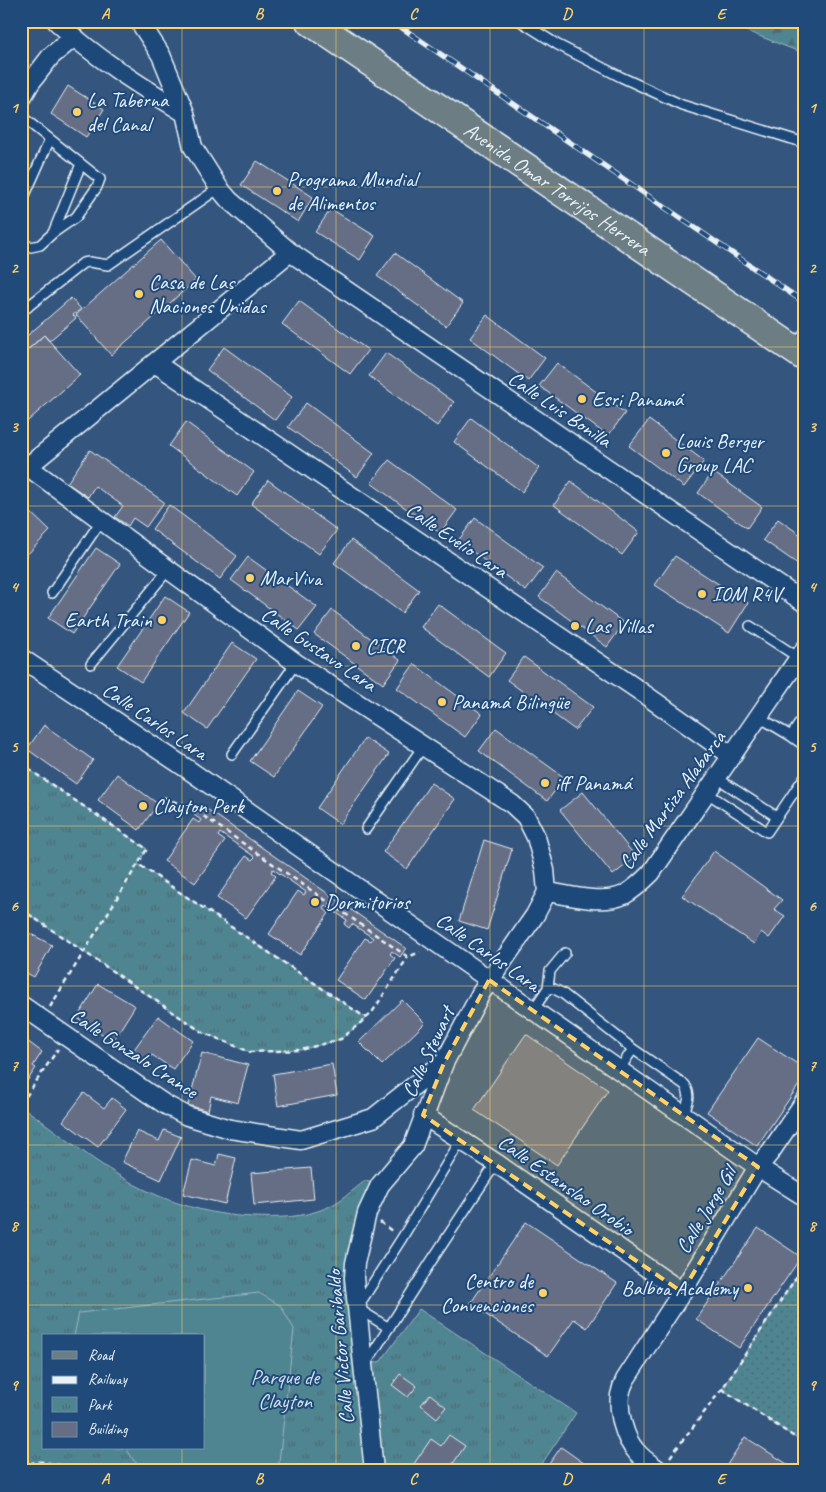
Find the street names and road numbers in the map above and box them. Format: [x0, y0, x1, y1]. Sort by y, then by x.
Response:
street label: Avenida Omar Torrijos Herrera [459, 116, 657, 262]
street label: Calle Luis Bonilla [503, 365, 618, 454]
street label: Calle Evelio Lara [401, 496, 514, 585]
street label: Calle Gustavo Lara [256, 601, 383, 698]
street label: Calle Carlos Lara [98, 676, 214, 767]
street label: Calle Martiza Alabarca [613, 724, 732, 874]
street label: Calle Carlos Lara [431, 907, 547, 999]
street label: Calle Stewart [396, 1000, 461, 1101]
street label: Calle Gonzalo Crance [65, 1002, 205, 1105]
street label: Calle Estanslao Orobio [493, 1129, 641, 1243]
street label: Calle Jorge Gil [670, 1159, 744, 1258]
street label: Calle Victor Garibaldo [320, 1266, 360, 1425]

